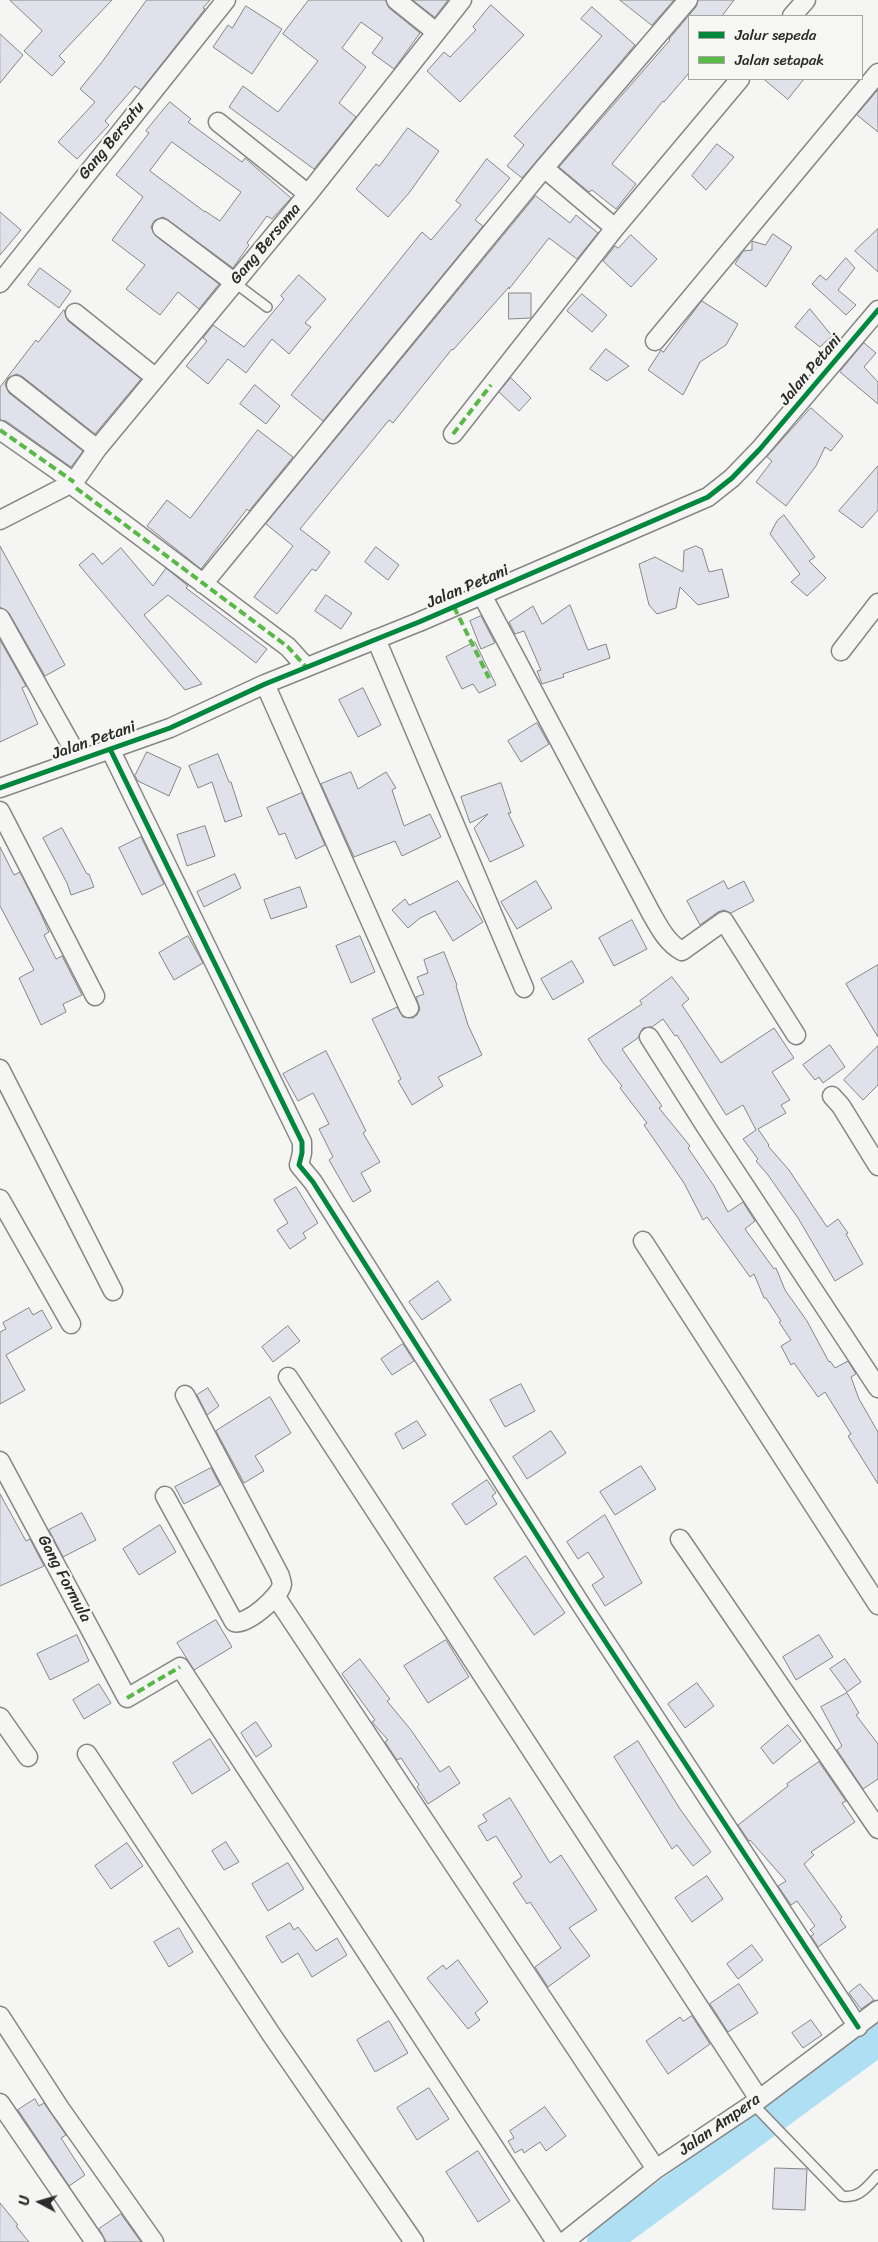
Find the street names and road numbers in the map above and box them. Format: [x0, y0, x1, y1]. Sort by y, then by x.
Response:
street label: Gang Bersatu [75, 98, 149, 184]
street label: Gang Bersama [227, 200, 305, 288]
street label: Jalan Petani [776, 331, 846, 409]
street label: Jalan Petani [424, 561, 512, 613]
street label: Jalan Petani [50, 718, 138, 764]
street label: Gang Formula [33, 1532, 95, 1626]
street label: Jalan Ampera [676, 2090, 764, 2160]

